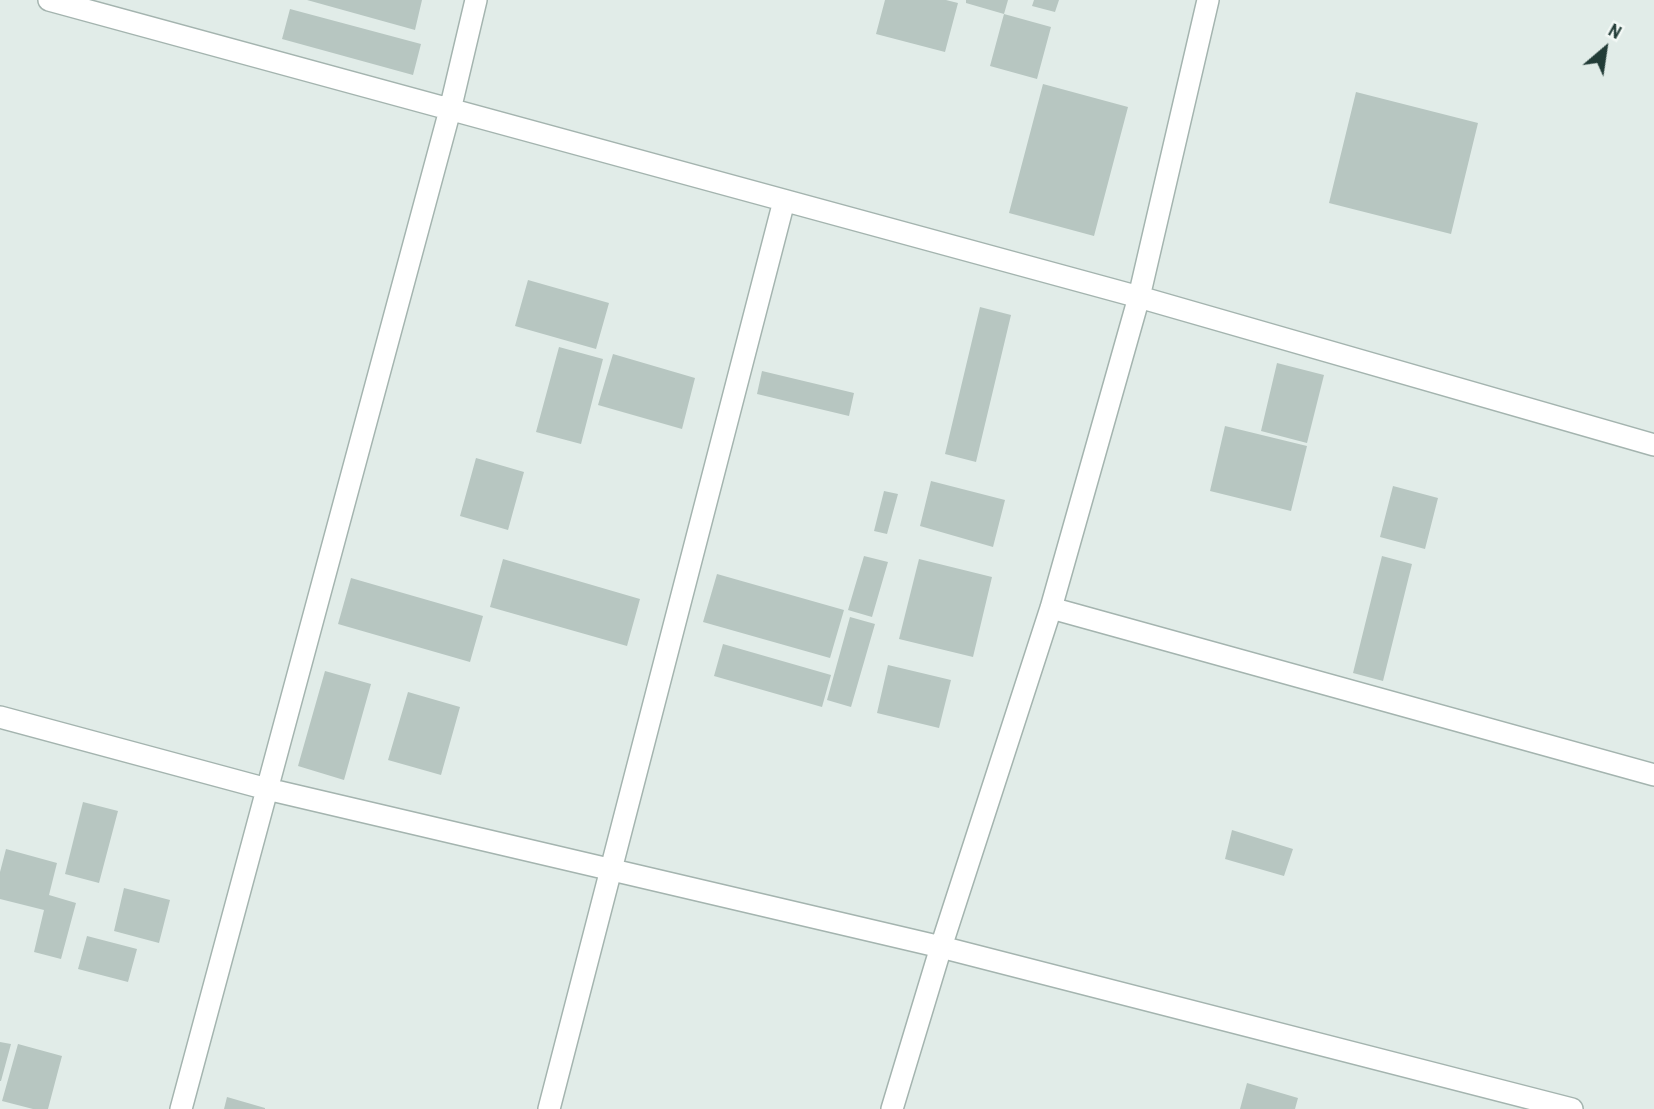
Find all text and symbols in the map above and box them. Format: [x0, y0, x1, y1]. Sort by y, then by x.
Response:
north arrow [1570, 14, 1640, 84]
text: N [1604, 17, 1626, 45]

